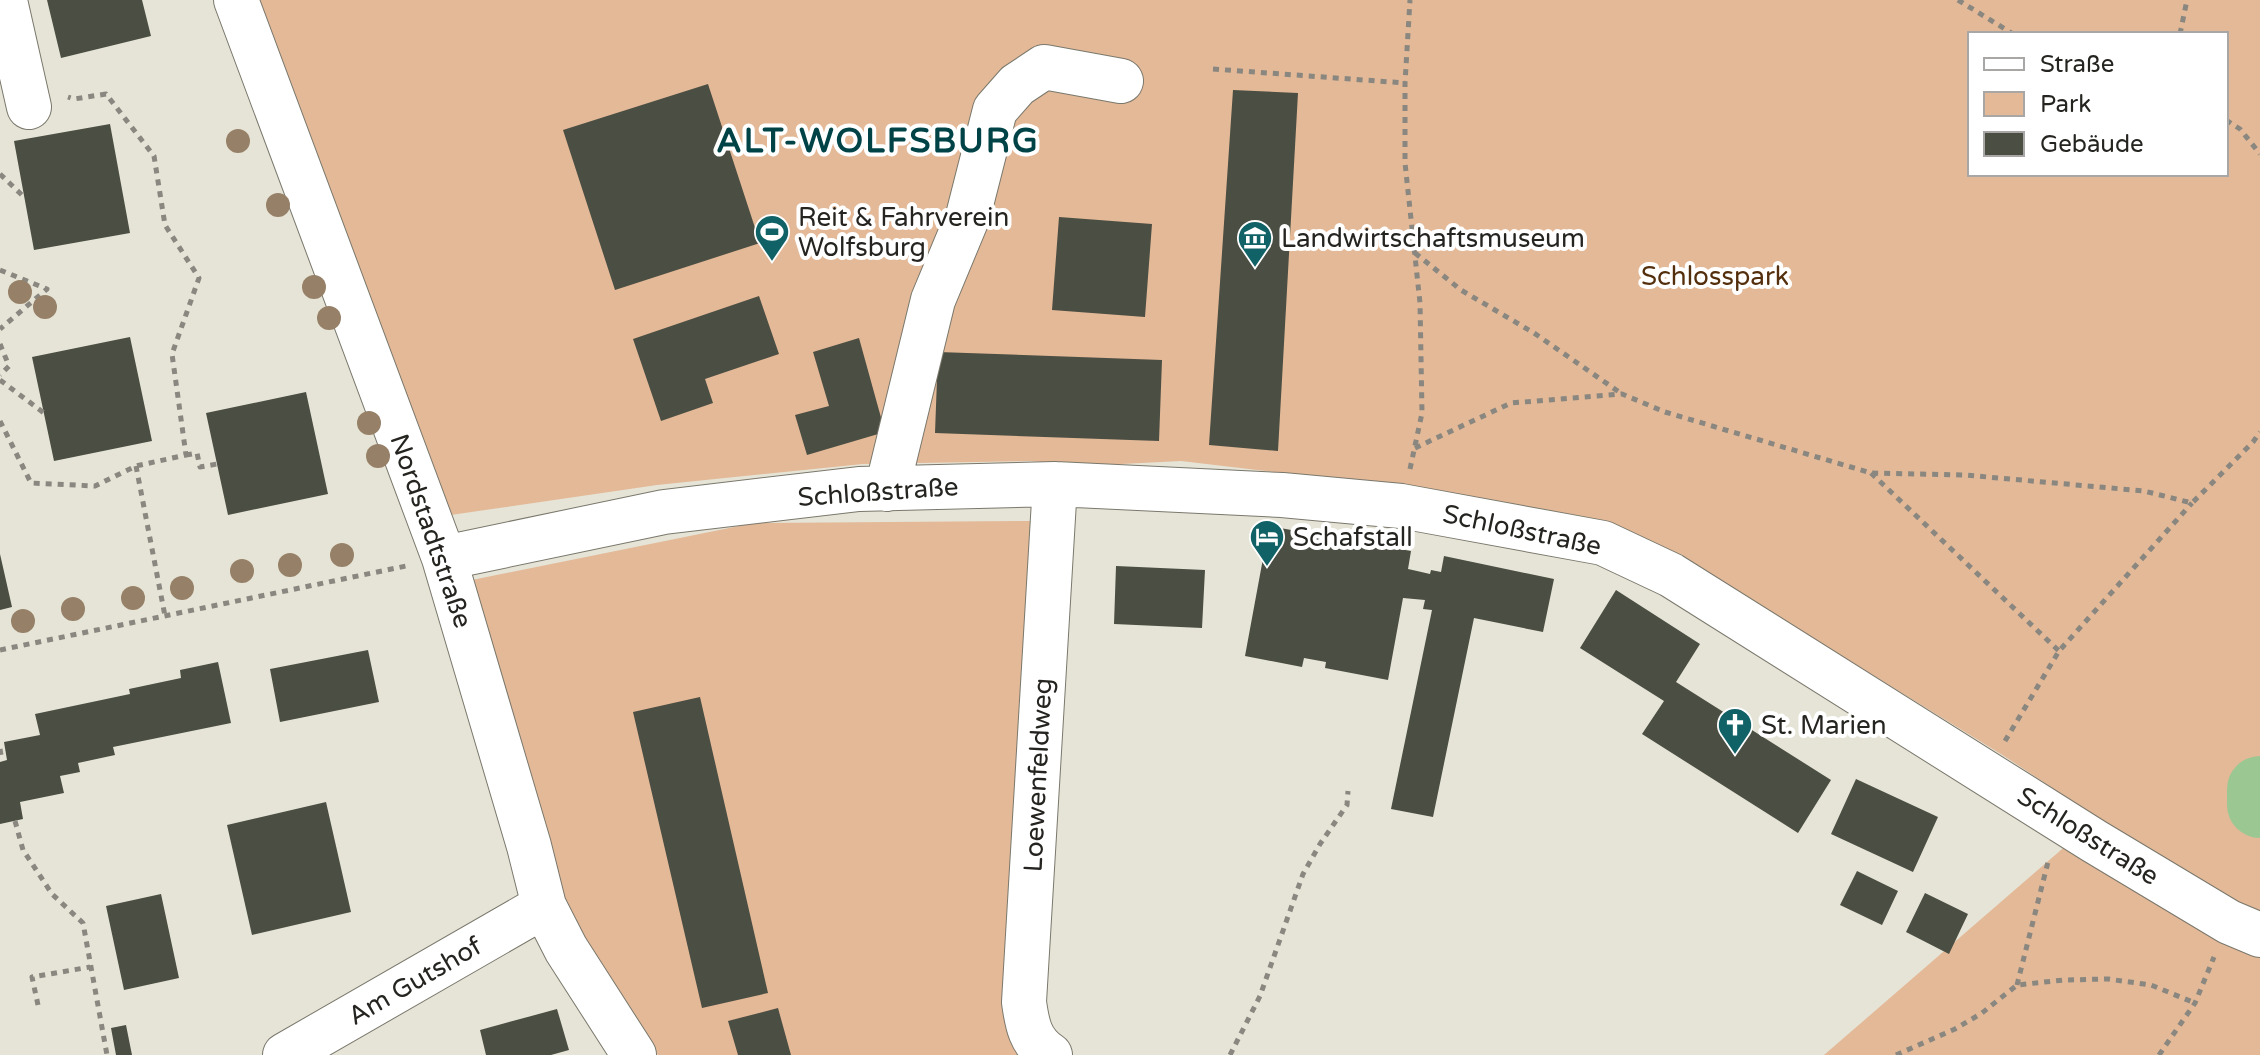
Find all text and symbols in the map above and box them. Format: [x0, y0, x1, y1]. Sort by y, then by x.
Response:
legend [1968, 32, 2228, 176]
text: Straße [2040, 50, 2114, 79]
text: Park [2040, 90, 2091, 119]
district label: ALT-WOLFSBURG [716, 121, 1040, 162]
text: Gebäude [2040, 130, 2144, 159]
place label: Reit & Fahrverein Wolfsburg [798, 202, 1009, 263]
sports icon: Reit & Fahrverein Wolfsburg [753, 213, 791, 263]
museum icon: Landwirtschaftsmuseum [1236, 219, 1274, 269]
place label: Landwirtschaftsmuseum [1281, 223, 1585, 254]
park label: Schlosspark [1641, 261, 1789, 292]
street label: Nordstadtstraße [383, 430, 479, 632]
street label: Schloßstraße [797, 471, 959, 513]
street label: Schloßstraße [1440, 498, 1604, 562]
hotel icon: Schafstall [1248, 518, 1286, 568]
place label: Schafstall [1293, 522, 1413, 553]
street label: Loewenfeldweg [1017, 677, 1059, 873]
church icon: St. Marien [1716, 706, 1754, 756]
place label: St. Marien [1761, 710, 1887, 741]
street label: Schloßstraße [2011, 780, 2165, 892]
street label: Am Gutshof [343, 930, 487, 1032]

